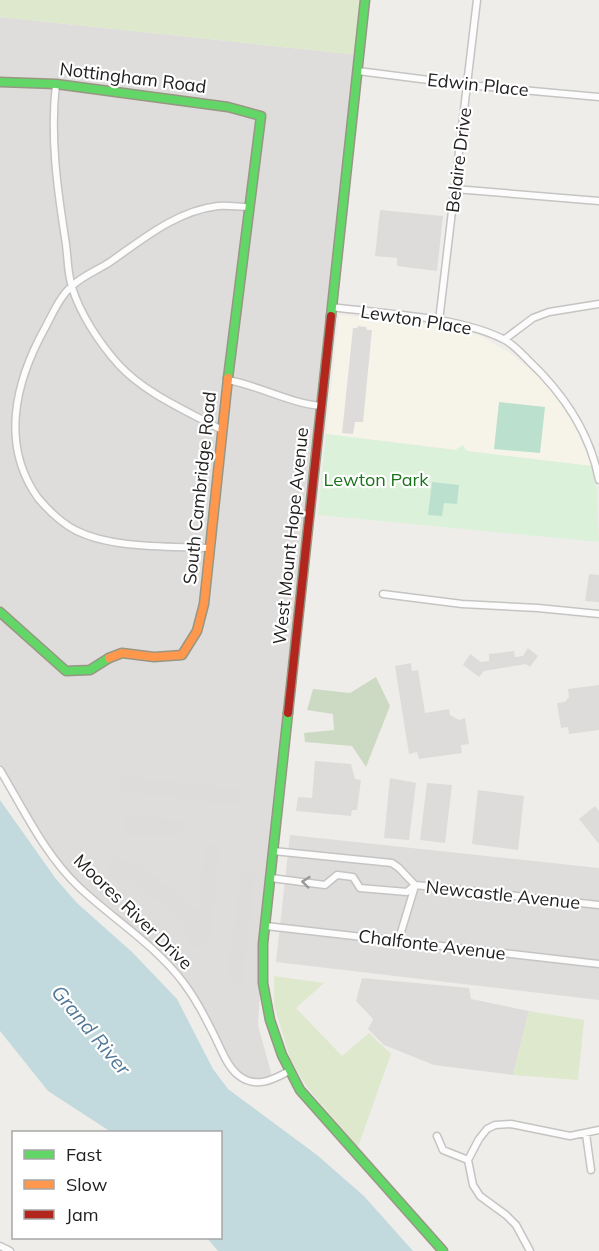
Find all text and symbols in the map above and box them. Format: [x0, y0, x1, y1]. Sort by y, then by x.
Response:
street label: Nottingham Road [58, 57, 208, 98]
street label: Edwin Place [426, 68, 530, 101]
street label: Belaire Drive [441, 106, 476, 214]
street label: Lewton Place [359, 299, 473, 340]
street label: South Cambridge Road [178, 390, 221, 586]
street label: West Mount Hope Avenue [268, 426, 313, 646]
park label: Lewton Park [324, 468, 429, 491]
street label: Moores River Drive [69, 849, 198, 974]
street label: Newcastle Avenue [425, 875, 581, 914]
one-way arrow [301, 877, 310, 889]
street label: Chalfonte Avenue [357, 924, 507, 965]
water label: Grand River [46, 980, 137, 1080]
legend [12, 1131, 222, 1239]
text: Fast [66, 1143, 102, 1166]
text: Slow [66, 1173, 108, 1196]
text: Jam [66, 1203, 99, 1226]

